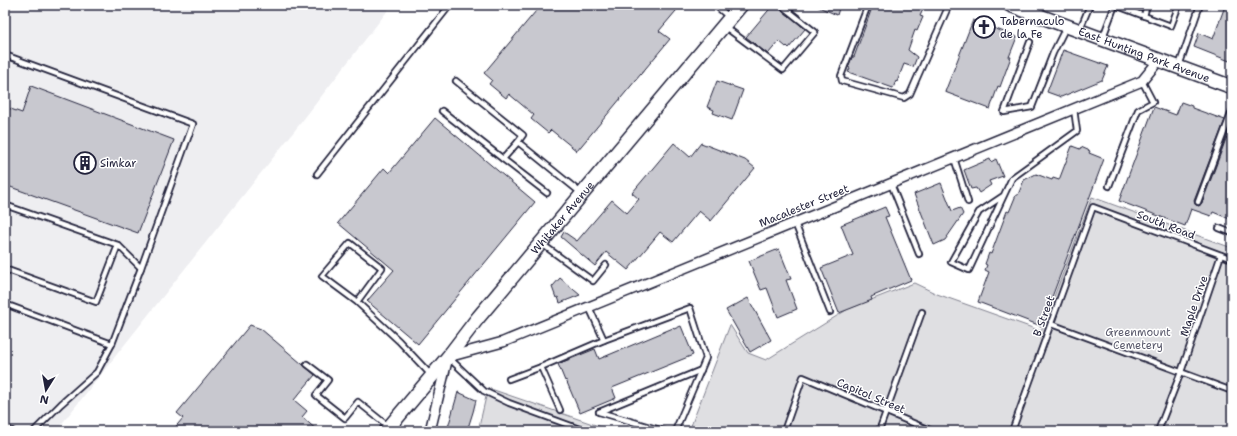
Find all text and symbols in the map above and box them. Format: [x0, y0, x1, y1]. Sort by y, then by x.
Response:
church icon: Tabernaculo de la Fe [971, 14, 997, 40]
place label: Tabernaculo de la Fe [1000, 14, 1065, 42]
street label: East Hunting Park Avenue [1076, 23, 1212, 86]
building icon: Simkar [72, 150, 98, 176]
place label: Simkar [100, 156, 136, 171]
street label: Whitaker Avenue [527, 178, 597, 257]
street label: Macalester Street [757, 181, 851, 231]
street label: South Road [1134, 207, 1198, 243]
street label: Maple Drive [1177, 273, 1211, 339]
street label: B Street [1030, 293, 1058, 339]
park label: Greenmount Cemetery [1105, 325, 1171, 353]
north arrow [26, 370, 66, 410]
street label: Capitol Street [834, 375, 908, 417]
text: N [38, 391, 50, 408]

